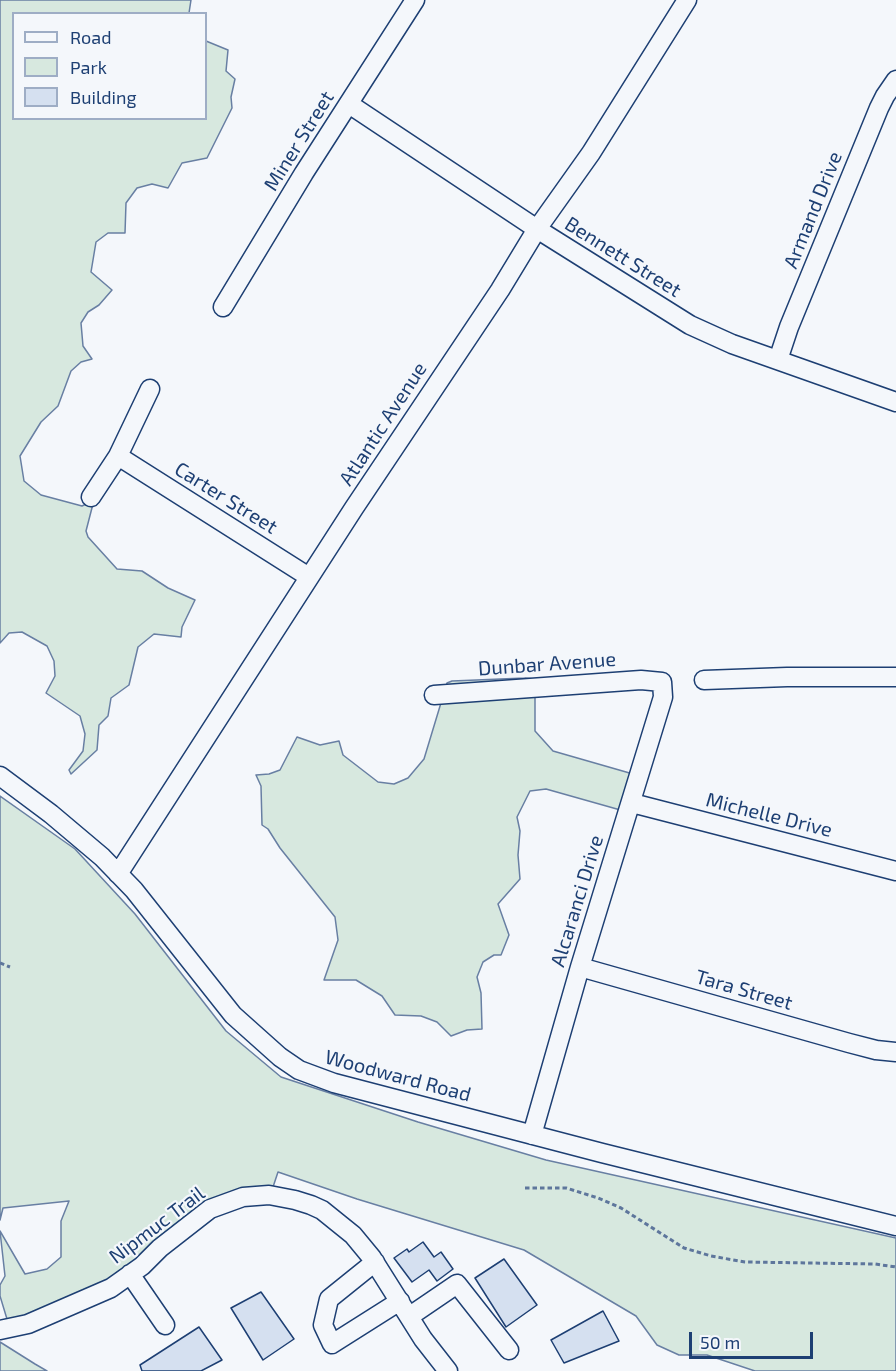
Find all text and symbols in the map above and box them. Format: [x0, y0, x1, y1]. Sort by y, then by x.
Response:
legend [12, 12, 207, 120]
text: Road [70, 26, 111, 48]
text: Park [70, 56, 107, 78]
text: Building [70, 86, 137, 108]
street label: Miner Street [259, 87, 339, 195]
street label: Armand Drive [779, 148, 847, 272]
street label: Bennett Street [561, 212, 685, 302]
street label: Atlantic Avenue [334, 358, 432, 490]
street label: Carter Street [170, 457, 282, 539]
street label: Dunbar Avenue [477, 647, 617, 681]
street label: Michelle Drive [703, 788, 835, 842]
street label: Alcaranci Drive [546, 832, 608, 970]
street label: Tara Street [693, 965, 795, 1015]
street label: Woodward Road [322, 1045, 474, 1107]
street label: Nipmuc Trail [104, 1181, 210, 1269]
scale bar [692, 1320, 816, 1358]
text: 50 m [700, 1331, 740, 1353]

